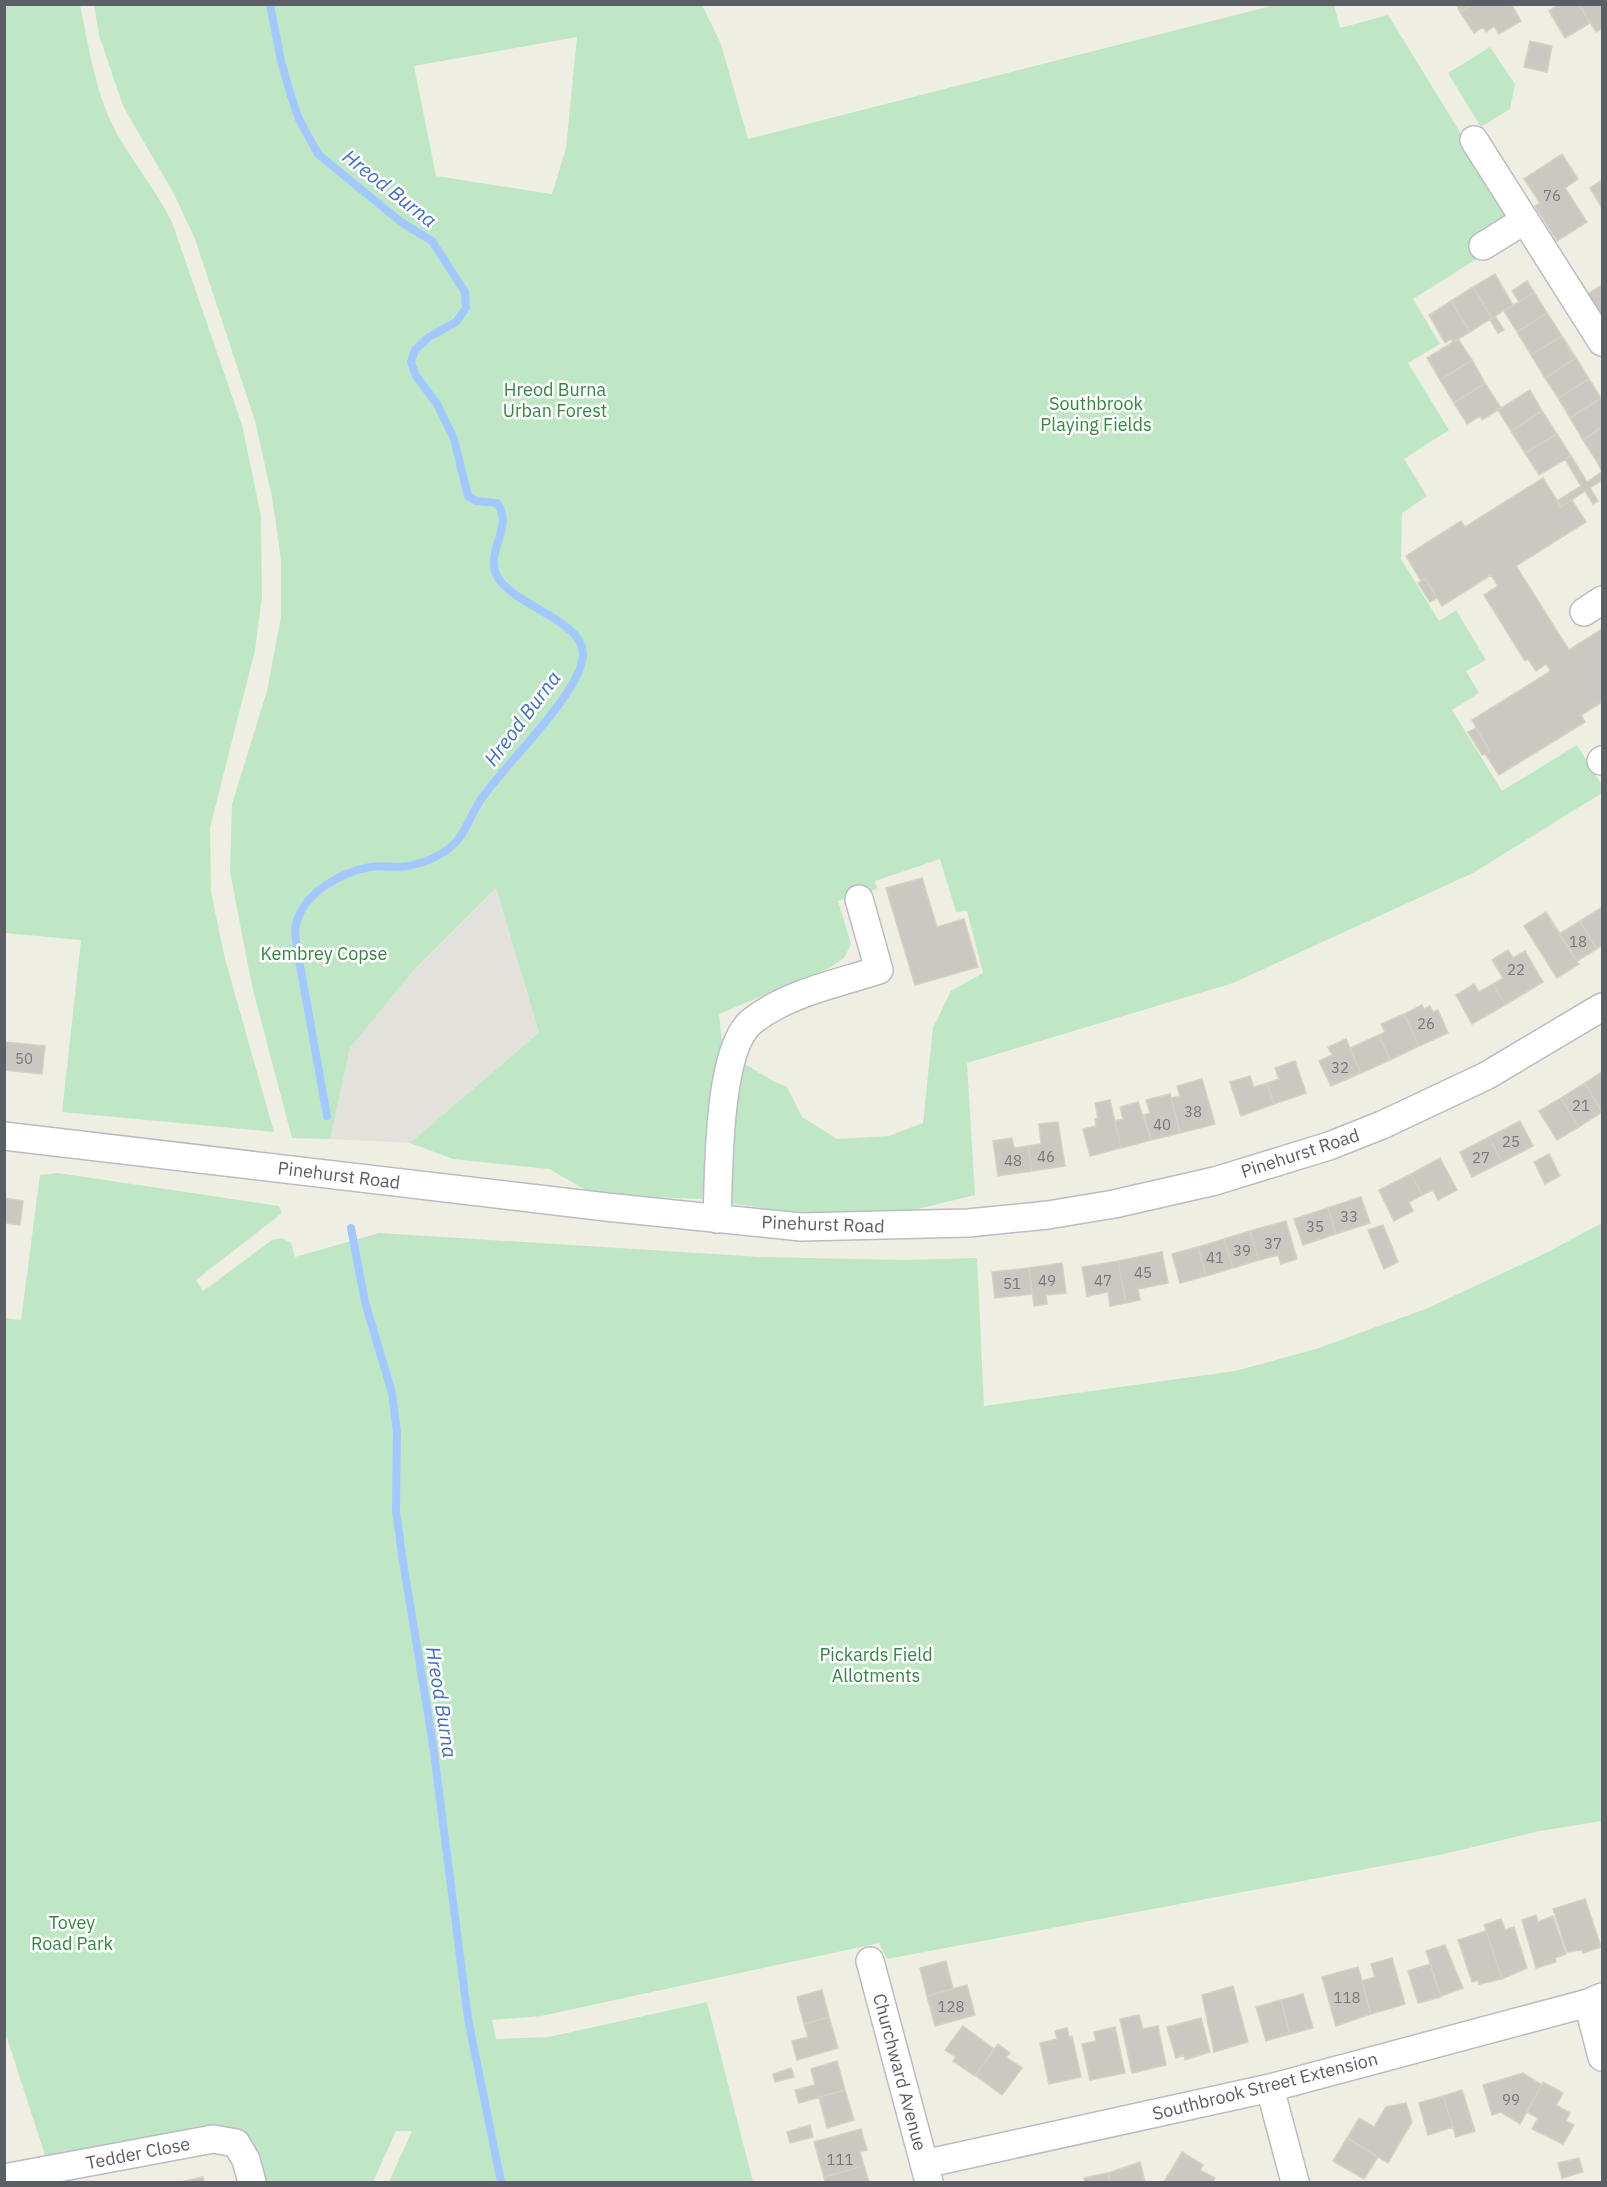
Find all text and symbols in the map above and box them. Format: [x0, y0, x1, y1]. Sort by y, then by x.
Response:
water label: Hreod Burna [337, 143, 443, 233]
house number: 76 [1543, 186, 1561, 205]
park label: Hreod Burna Urban Forest [503, 378, 607, 422]
park label: Southbrook Playing Fields [1040, 392, 1152, 436]
water label: Hreod Burna [477, 665, 567, 771]
house number: 18 [1569, 932, 1587, 951]
park label: Kembrey Copse [261, 942, 388, 965]
house number: 22 [1507, 960, 1525, 979]
house number: 26 [1417, 1014, 1435, 1033]
house number: 50 [15, 1049, 33, 1068]
house number: 32 [1331, 1058, 1349, 1077]
house number: 21 [1572, 1096, 1590, 1115]
house number: 38 [1184, 1102, 1202, 1121]
house number: 40 [1153, 1115, 1171, 1134]
street label: Pinehurst Road [1238, 1123, 1362, 1183]
house number: 25 [1502, 1132, 1520, 1151]
house number: 46 [1037, 1147, 1055, 1166]
house number: 27 [1472, 1148, 1490, 1167]
house number: 48 [1004, 1151, 1022, 1170]
street label: Pinehurst Road [276, 1156, 402, 1194]
house number: 33 [1340, 1207, 1358, 1226]
street label: Pinehurst Road [761, 1210, 885, 1238]
house number: 35 [1306, 1217, 1324, 1236]
house number: 37 [1264, 1234, 1282, 1253]
house number: 39 [1233, 1241, 1251, 1260]
house number: 41 [1206, 1248, 1224, 1267]
house number: 45 [1134, 1263, 1152, 1282]
house number: 49 [1038, 1271, 1056, 1290]
house number: 47 [1094, 1271, 1112, 1290]
house number: 51 [1003, 1274, 1021, 1293]
park label: Pickards Field Allotments [819, 1643, 933, 1687]
water label: Hreod Burna [420, 1644, 464, 1760]
park label: Tovey Road Park [31, 1911, 114, 1955]
house number: 118 [1333, 1988, 1361, 2007]
street label: Churchward Avenue [868, 1991, 932, 2153]
house number: 128 [937, 1997, 965, 2016]
street label: Southbrook Street Extension [1150, 2047, 1380, 2125]
house number: 99 [1502, 2090, 1520, 2109]
street label: Tedder Close [84, 2132, 192, 2174]
house number: 111 [826, 2150, 854, 2169]

